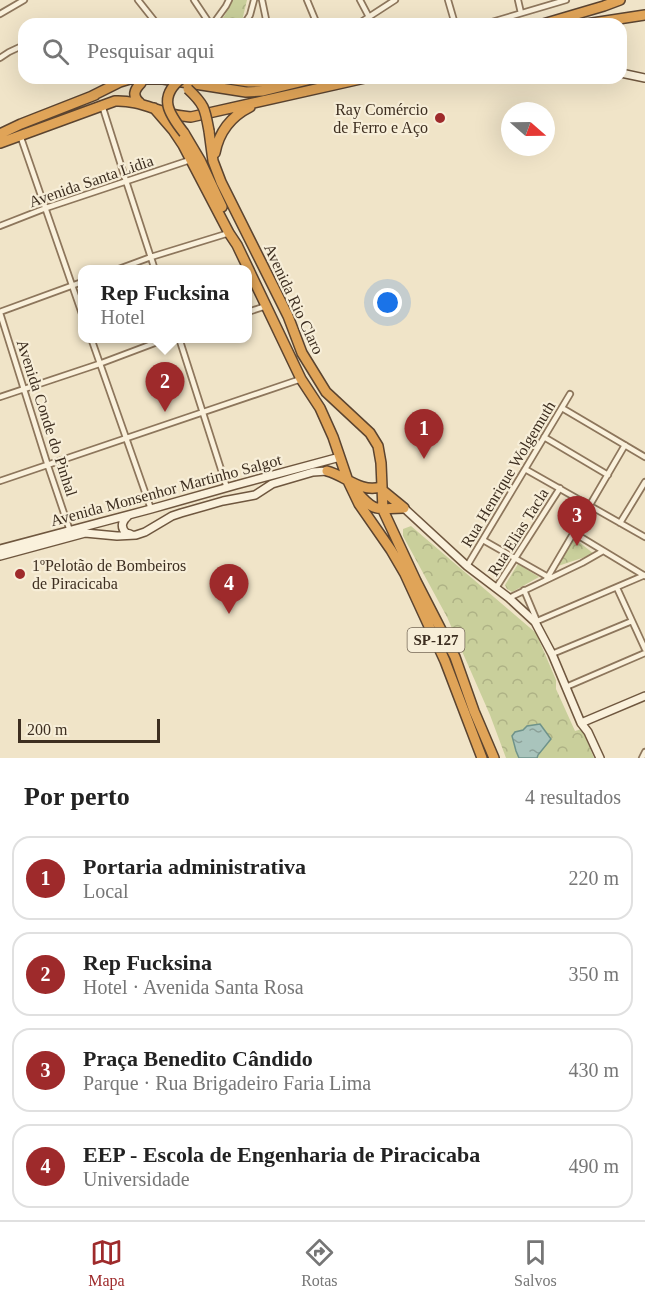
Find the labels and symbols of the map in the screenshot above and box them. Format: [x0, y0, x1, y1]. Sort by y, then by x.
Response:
place label: Ray Comércio de Ferro e Aço [333, 101, 428, 137]
north arrow [501, 102, 555, 156]
marker: Ray Comércio de Ferro e Aço [433, 111, 447, 125]
street label: Avenida Santa Lidia [27, 152, 155, 210]
street label: Avenida Rio Claro [261, 241, 327, 357]
your location [373, 288, 402, 317]
street label: Avenida Conde do Pinhal [14, 338, 81, 499]
pin: 2 [146, 362, 184, 412]
street label: Rua Henrique Wolgemuth [458, 398, 559, 551]
pin: 1 [404, 410, 444, 459]
street label: Avenida Monsenhor Martinho Salgot [49, 451, 284, 530]
street label: Rua Elias Tacla [484, 485, 552, 579]
pin: 3 [558, 496, 596, 546]
place label: 1ºPelotão de Bombeiros de Piracicaba [32, 557, 186, 592]
pin: 4 [210, 564, 248, 614]
marker: 1ºPelotão de Bombeiros de Piracicaba [13, 567, 27, 581]
road number: SP-127 [408, 628, 464, 652]
scale bar [18, 716, 160, 744]

